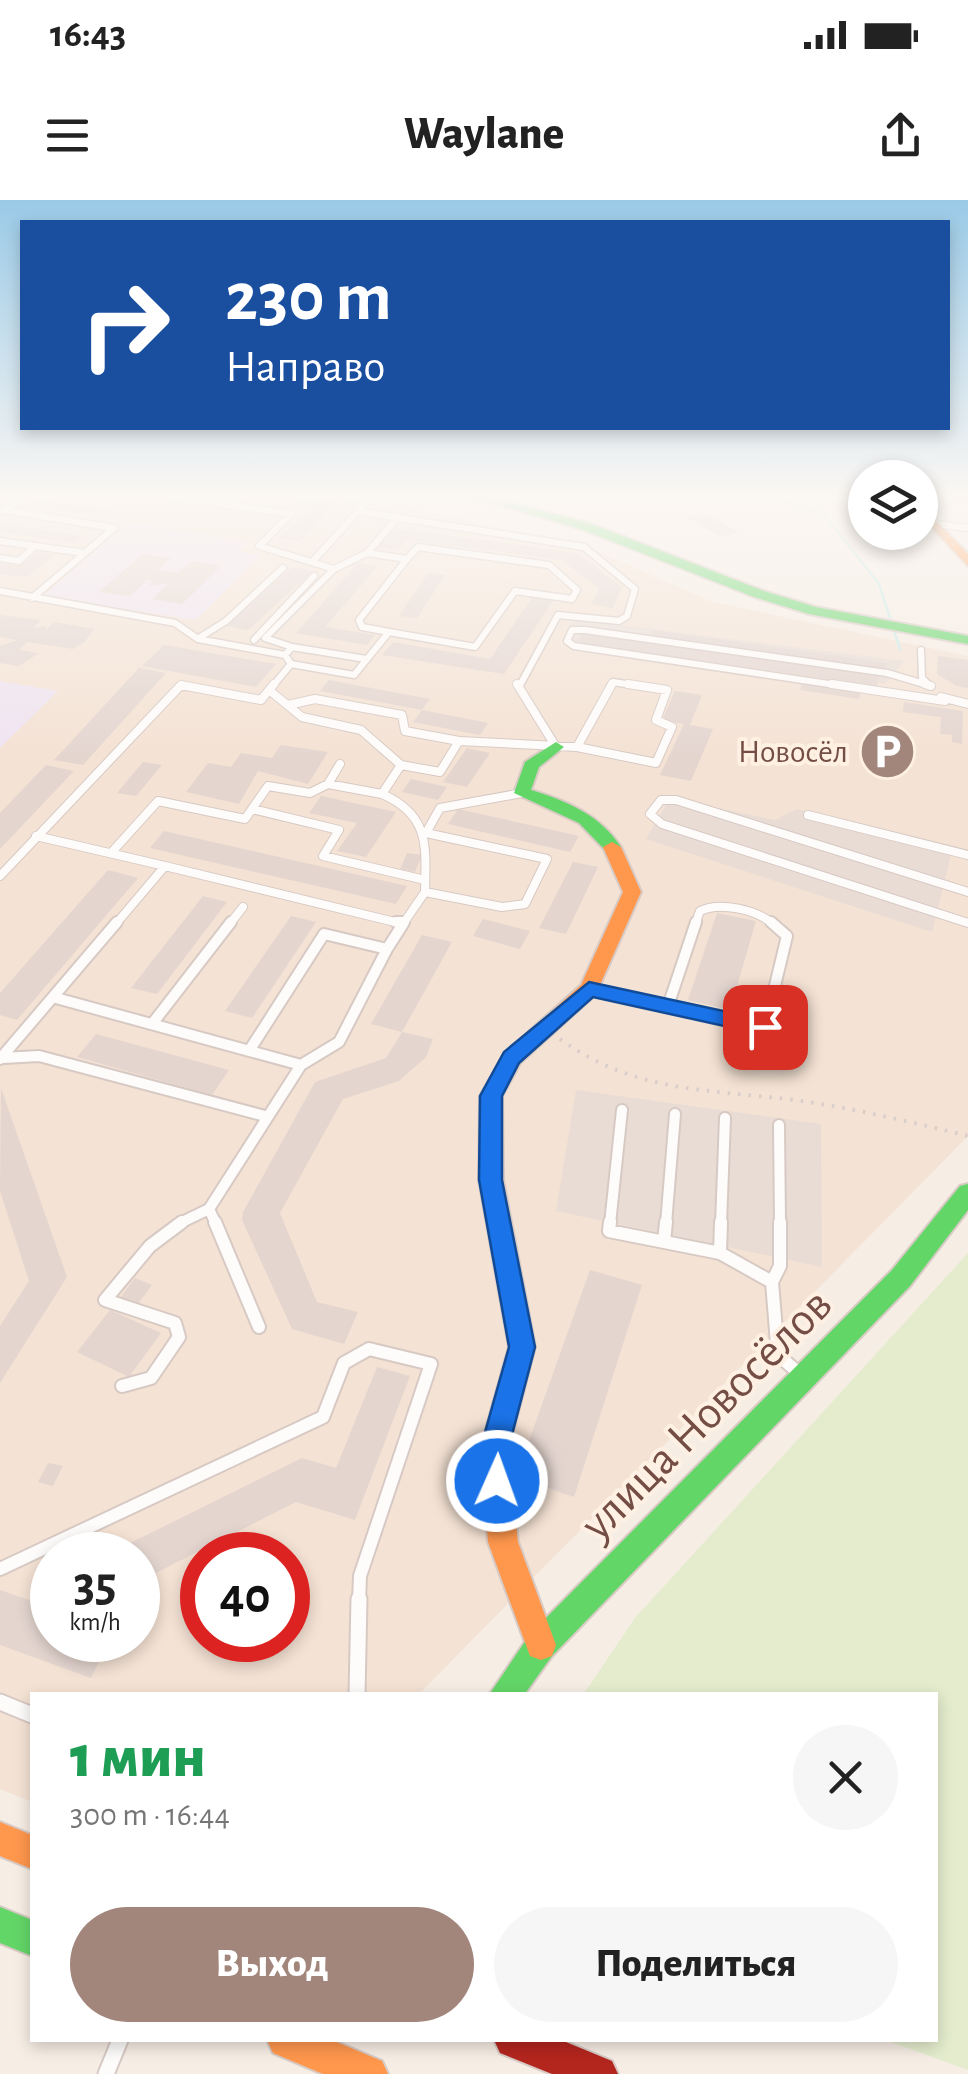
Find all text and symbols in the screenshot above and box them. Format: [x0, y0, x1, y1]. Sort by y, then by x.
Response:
text: 16:43 [50, 16, 126, 54]
icon: menu [40, 108, 95, 163]
icon: share [873, 108, 928, 163]
text: Waylane [404, 112, 564, 157]
icon: right [60, 260, 190, 390]
text: 230 m [225, 263, 392, 333]
text: Направо [225, 345, 385, 390]
map controls [848, 460, 938, 550]
button: layers [848, 460, 938, 550]
parking icon: Новосёл [857, 722, 917, 782]
place label: Новосёл [738, 736, 848, 768]
pin [723, 985, 808, 1070]
icon: arrive [738, 1000, 793, 1055]
street label: улица Новосёлов [572, 1280, 842, 1550]
position arrow [445, 1429, 549, 1533]
speed limit sign: 40 [180, 1532, 310, 1662]
text: 35 [73, 1560, 117, 1610]
text: km/h [69, 1610, 121, 1635]
button: close [793, 1725, 898, 1830]
text: 1 мин [70, 1728, 206, 1788]
text: 300 m · 16:44 [70, 1799, 230, 1831]
button: Выход [70, 1907, 474, 2022]
button: Поделиться [494, 1907, 898, 2022]

